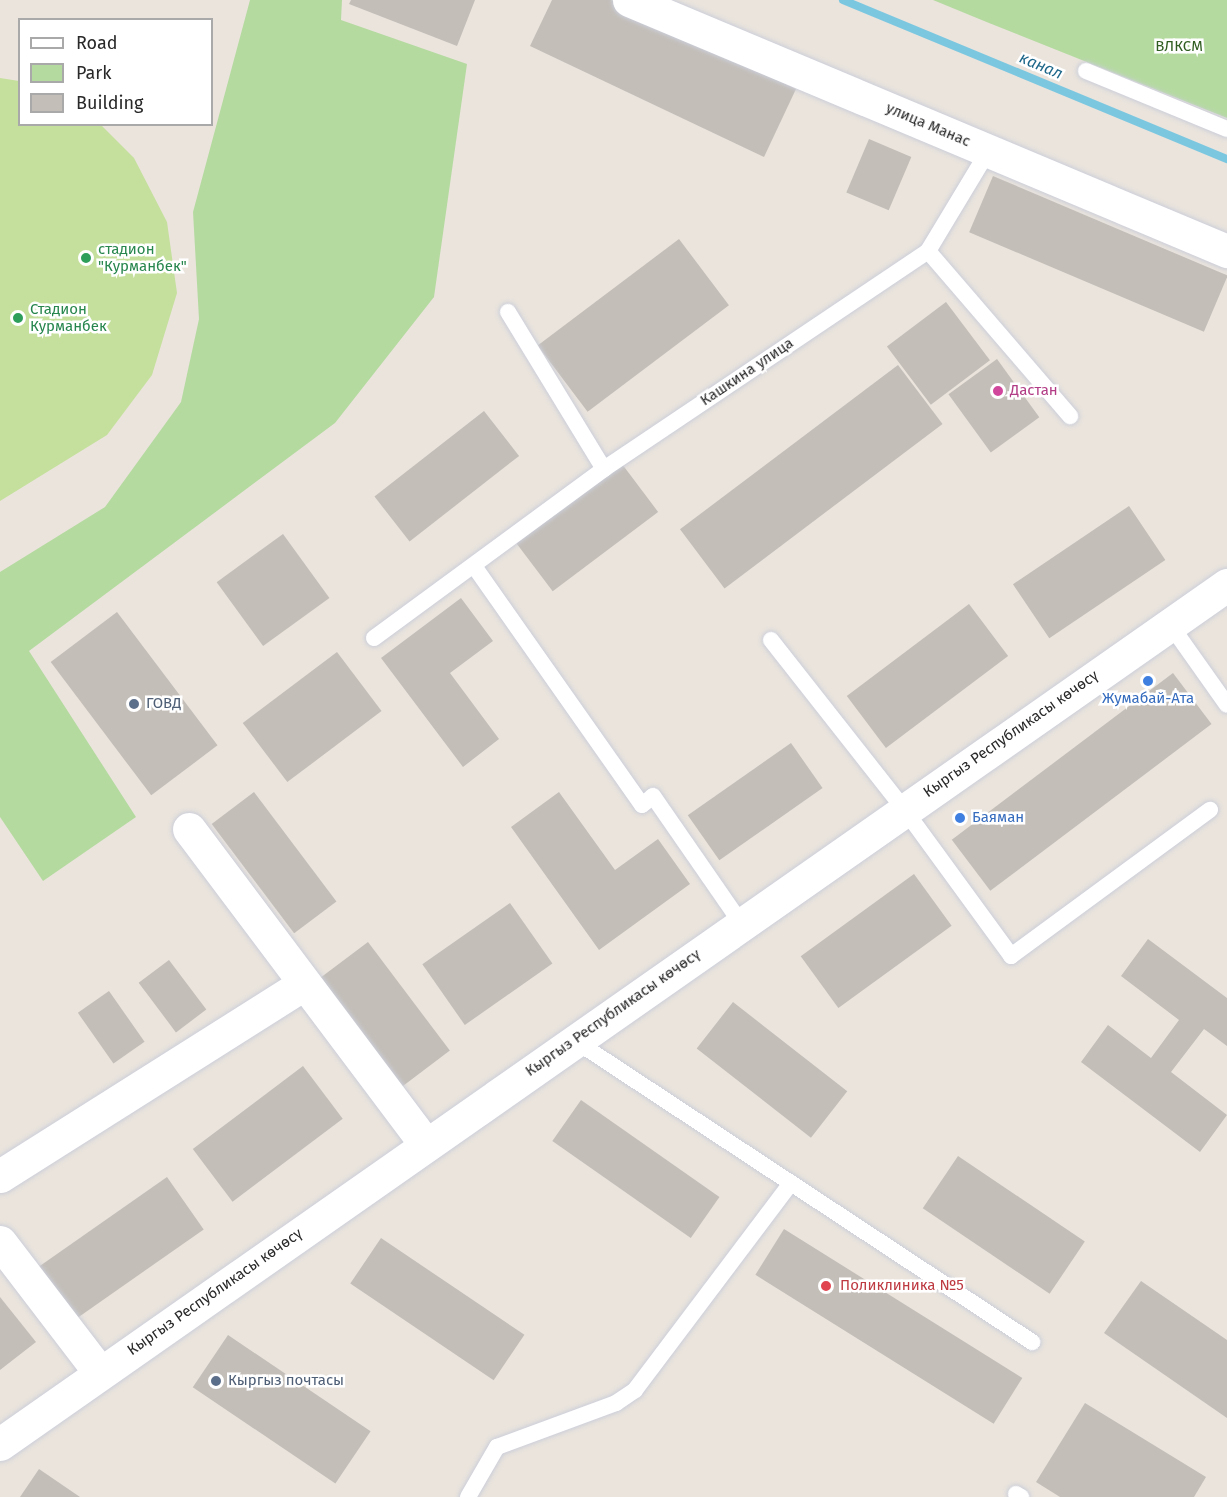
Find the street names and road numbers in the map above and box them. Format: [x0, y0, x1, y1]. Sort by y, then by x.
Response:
street label: улица Манас [883, 99, 973, 151]
street label: Кашкина улица [697, 334, 797, 410]
street label: Кыргыз Республикасы көчөсү [920, 667, 1102, 801]
street label: Кыргыз Республикасы көчөсү [522, 946, 704, 1080]
street label: Кыргыз Республикасы көчөсү [124, 1225, 306, 1359]

